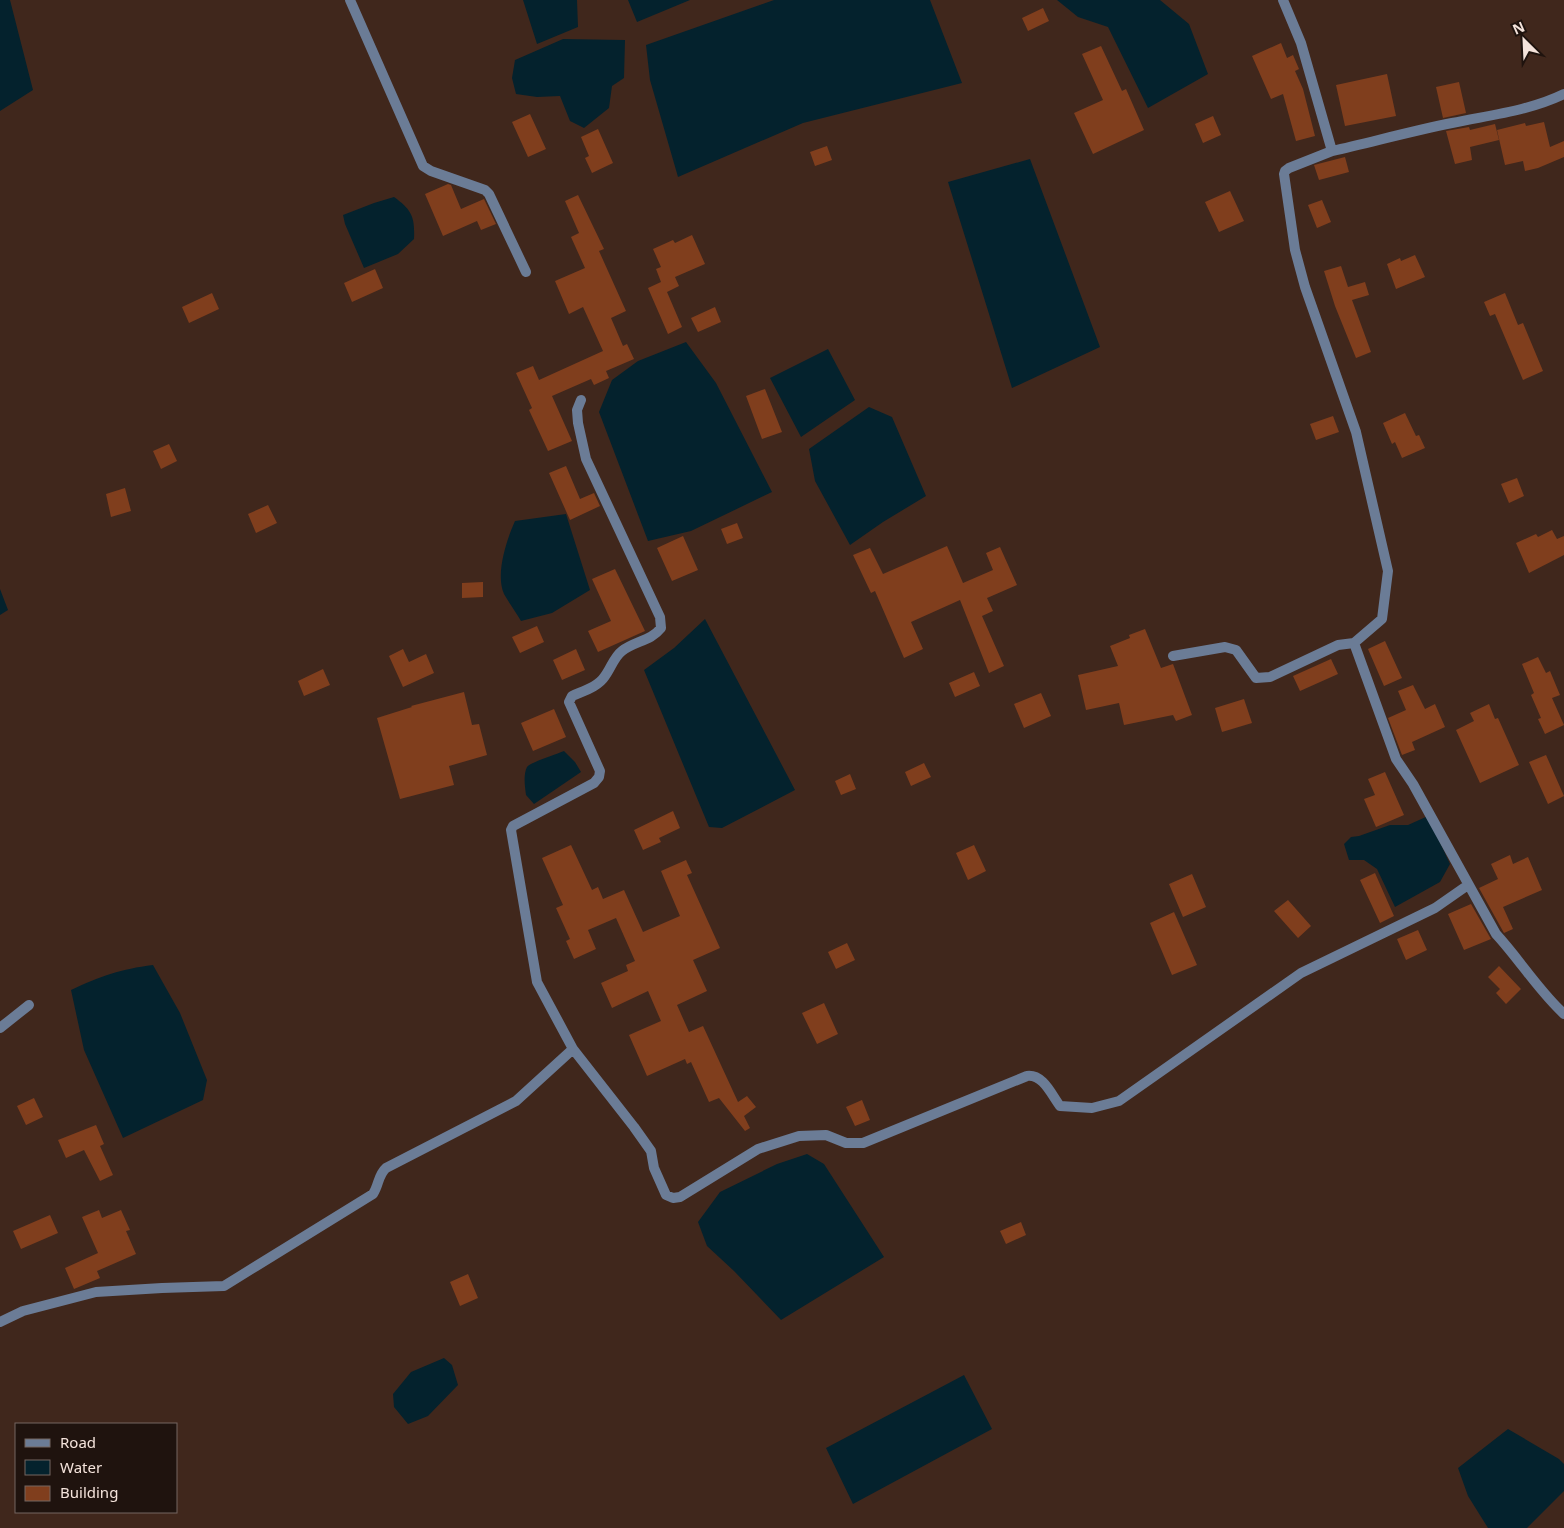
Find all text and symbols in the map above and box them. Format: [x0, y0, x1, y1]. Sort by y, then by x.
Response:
north arrow [1499, 15, 1549, 65]
text: N [1509, 17, 1528, 39]
legend [15, 1423, 178, 1513]
text: Road [60, 1432, 96, 1452]
text: Water [60, 1457, 102, 1477]
text: Building [60, 1482, 118, 1502]

